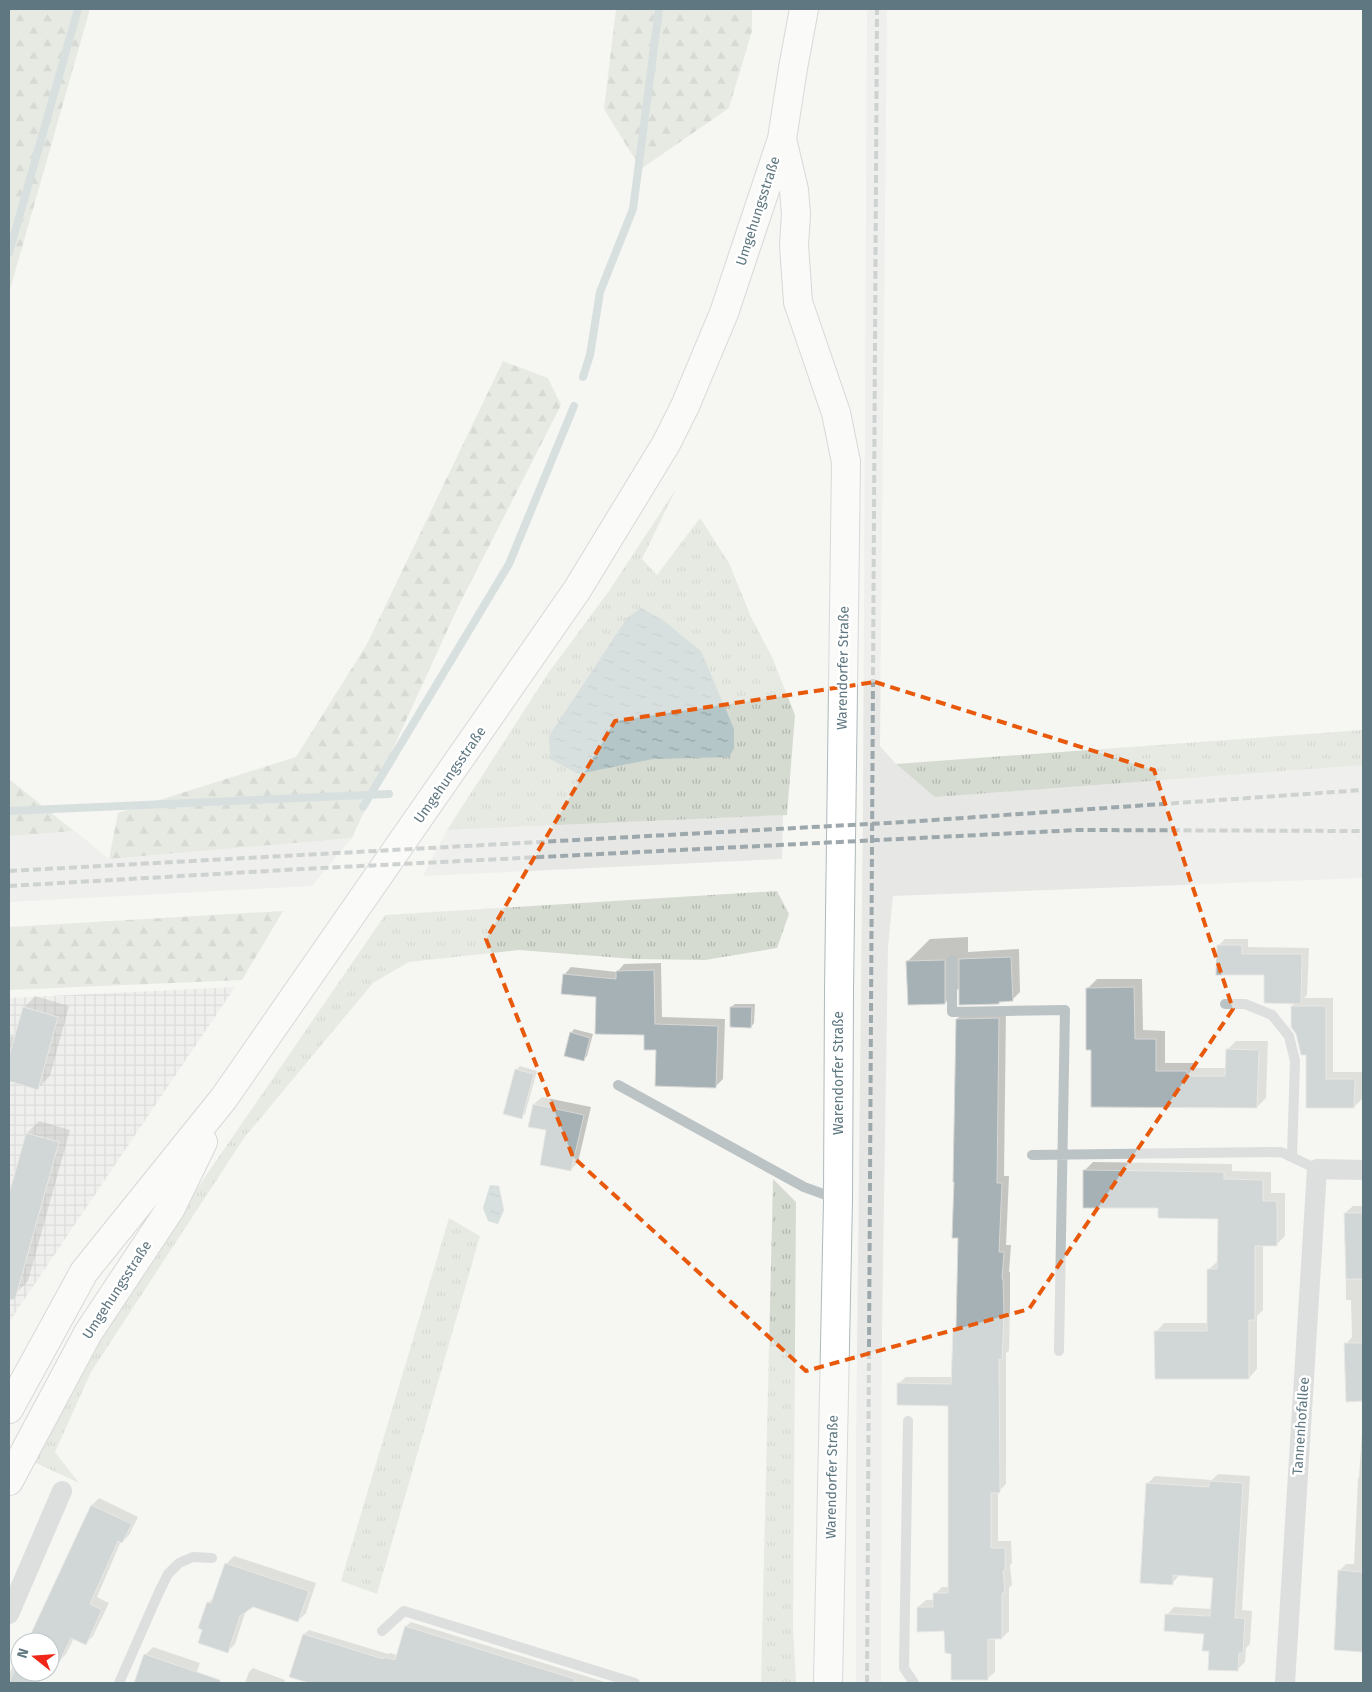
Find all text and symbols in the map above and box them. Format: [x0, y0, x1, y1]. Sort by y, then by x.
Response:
street label: Umgehungsstraße [732, 154, 784, 268]
street label: Warendorfer Straße [833, 606, 853, 730]
street label: Umgehungsstraße [410, 723, 490, 827]
street label: Warendorfer Straße [830, 1011, 847, 1135]
street label: Umgehungsstraße [79, 1238, 155, 1342]
street label: Tannenhofallee [1289, 1377, 1313, 1475]
street label: Warendorfer Straße [822, 1415, 842, 1539]
north arrow [10, 1632, 60, 1682]
text: N [14, 1646, 33, 1660]

